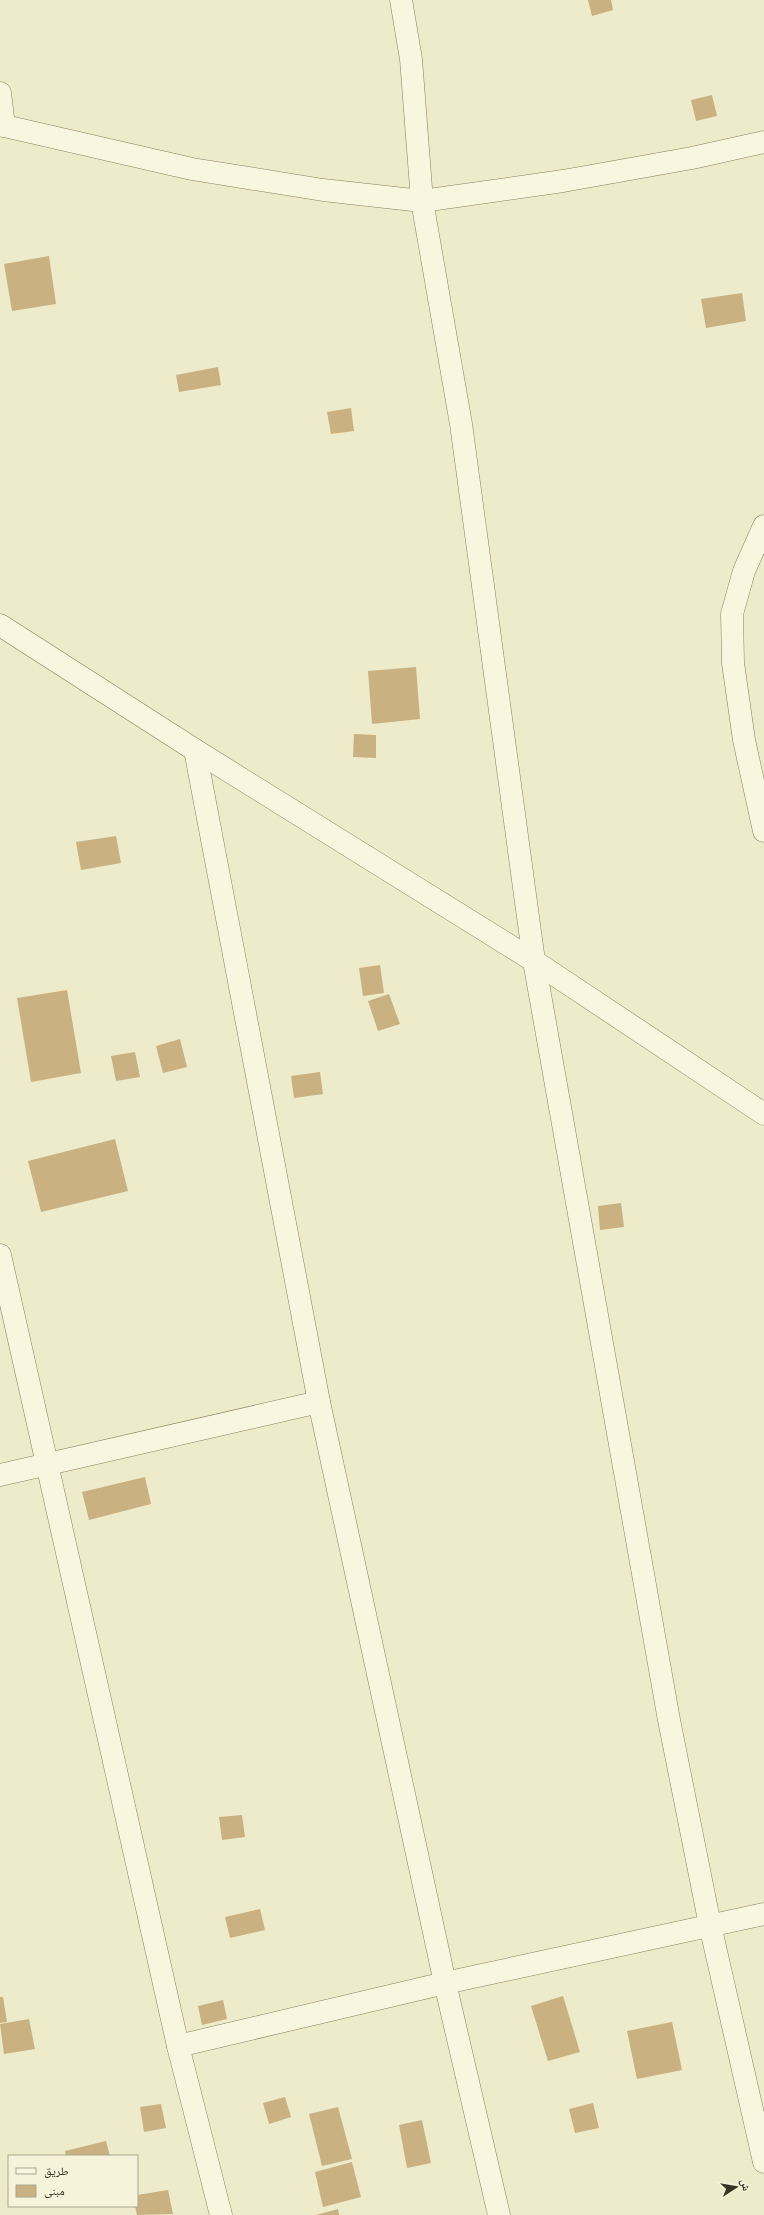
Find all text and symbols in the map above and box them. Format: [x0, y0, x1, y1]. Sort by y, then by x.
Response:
legend [8, 2155, 138, 2207]
text: طريق [44, 2164, 69, 2178]
north arrow [716, 2167, 756, 2207]
text: ش [737, 2178, 753, 2193]
text: مبنى [44, 2184, 65, 2198]

